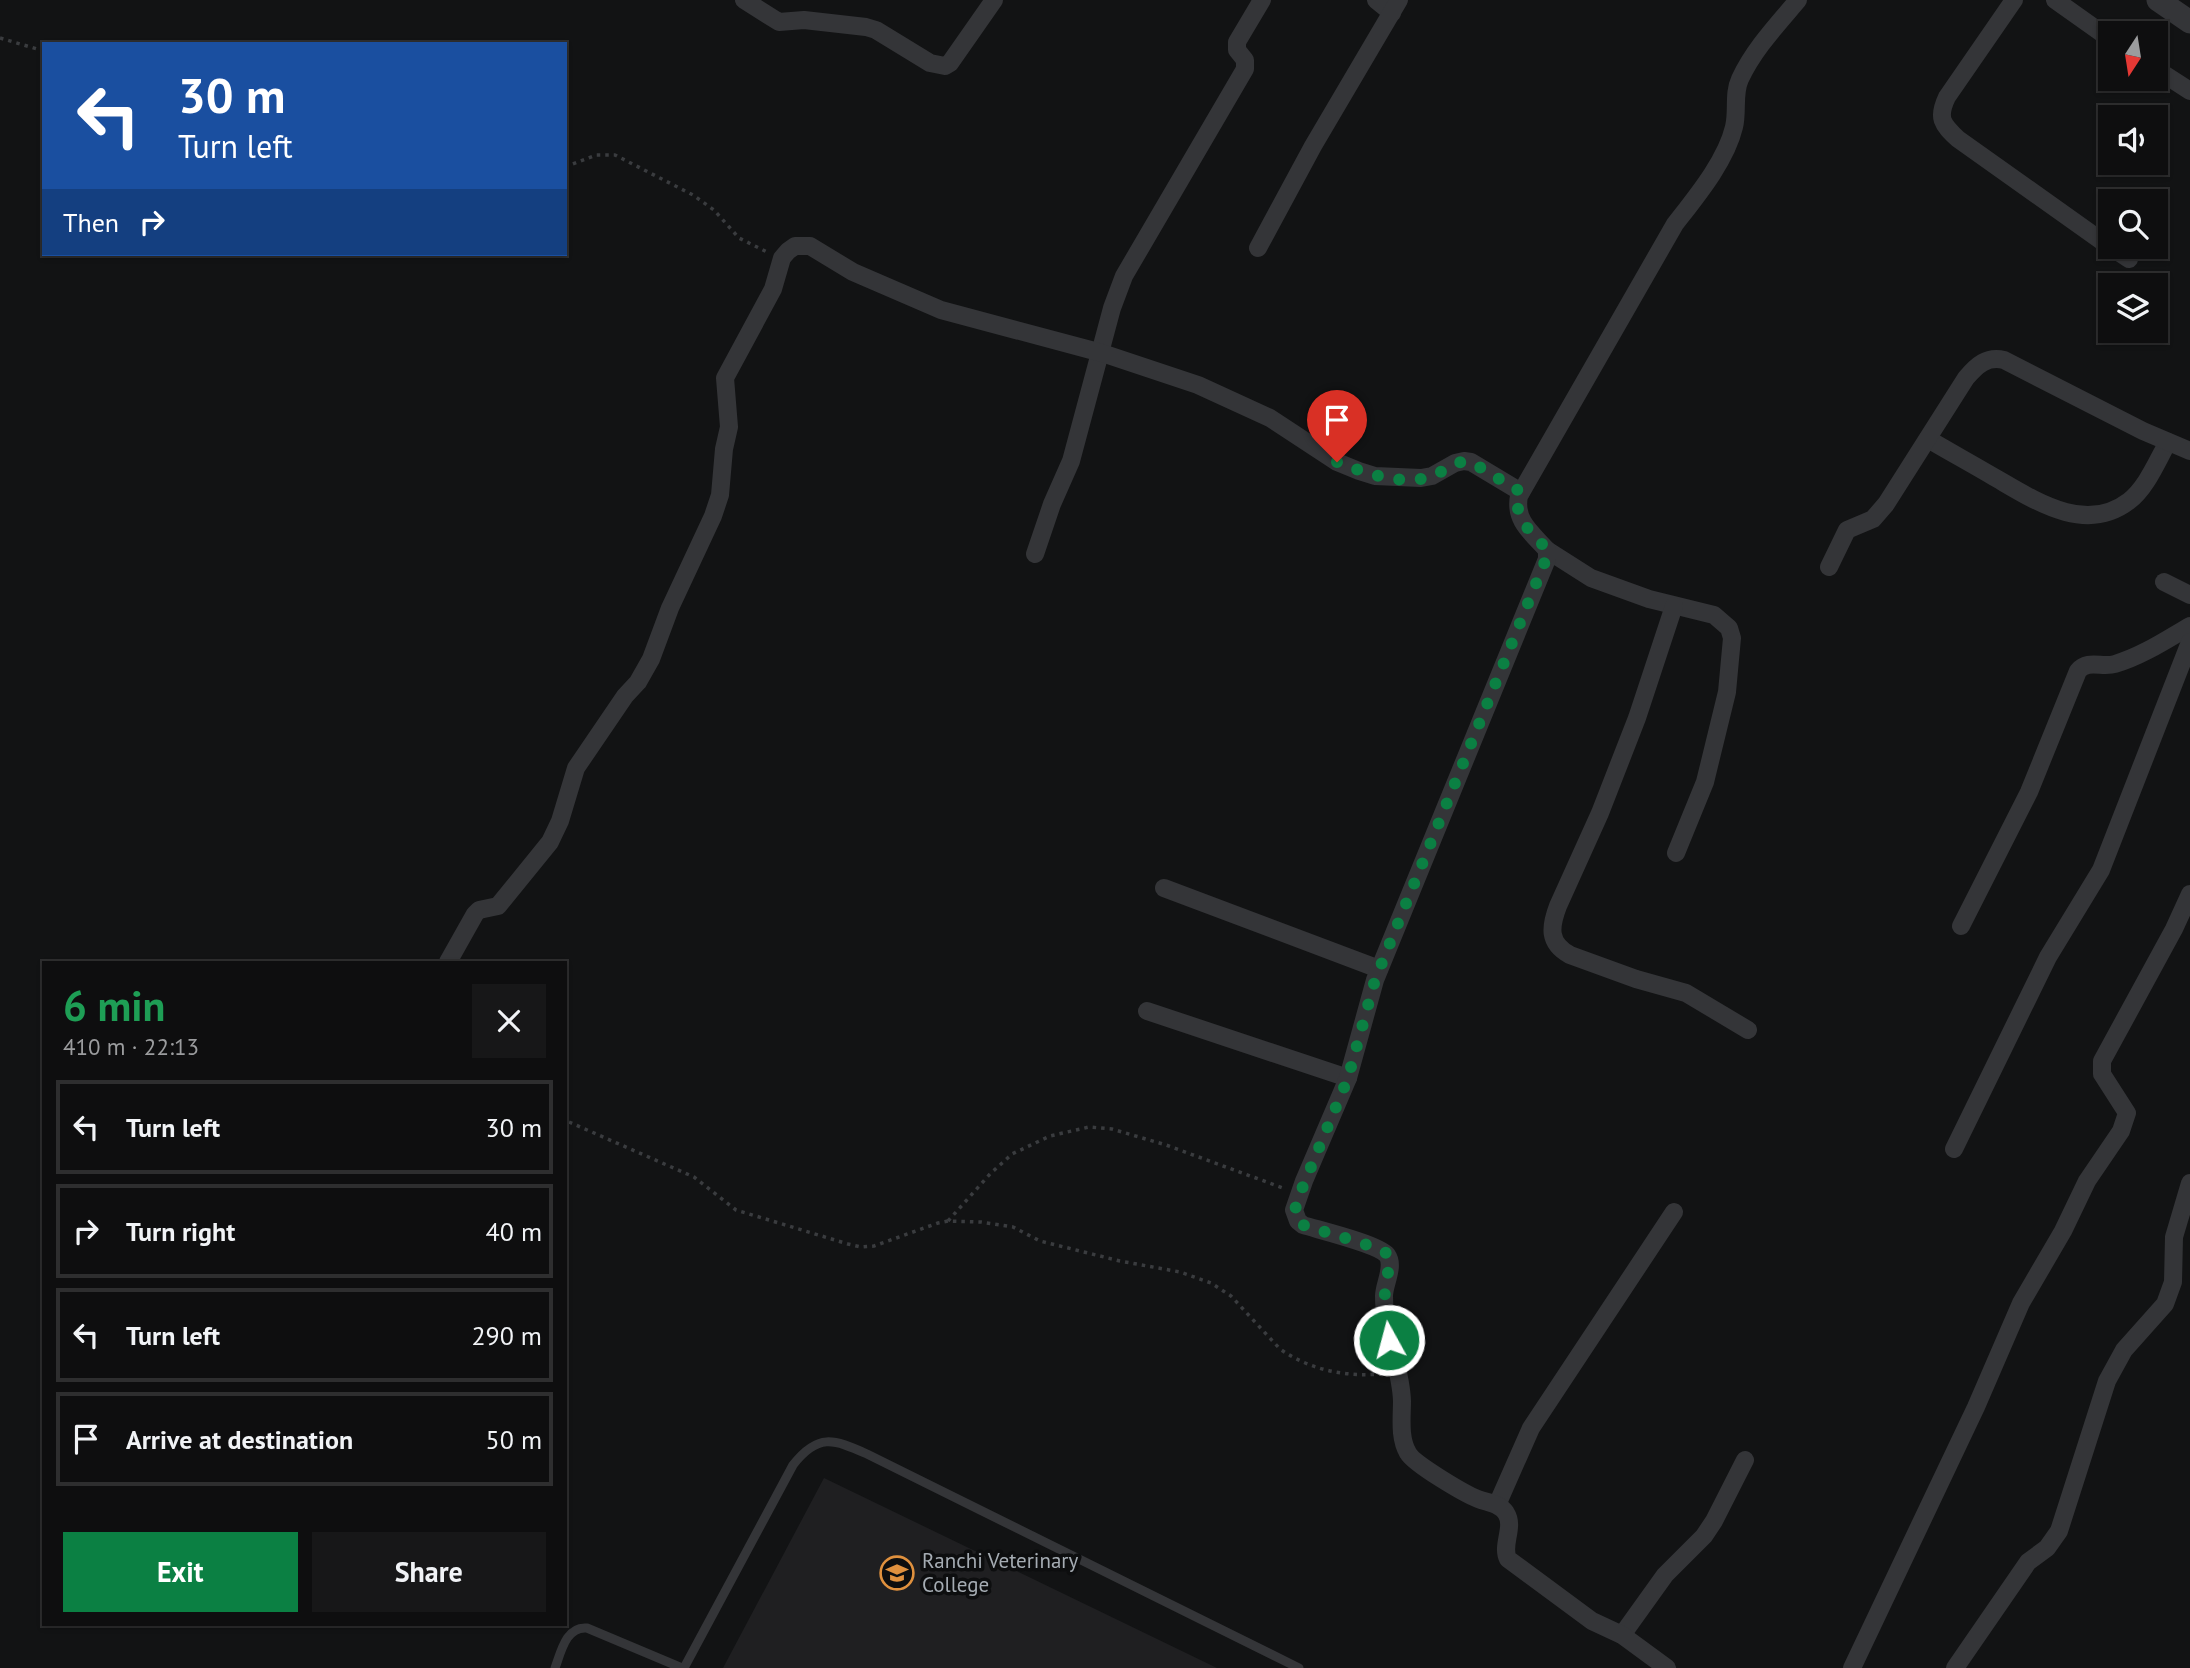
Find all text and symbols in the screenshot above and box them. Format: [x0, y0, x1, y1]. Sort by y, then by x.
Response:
north arrow [2098, 21, 2168, 91]
map controls [2098, 21, 2168, 343]
text: 30 m [178, 63, 285, 127]
icon: left [63, 70, 154, 161]
button: sound [2098, 105, 2168, 175]
text: Turn left [178, 125, 293, 167]
button: search [2098, 189, 2168, 259]
icon: right [133, 203, 171, 241]
text: Then [63, 206, 119, 239]
button: layers [2098, 273, 2168, 343]
pin [1307, 390, 1367, 462]
icon: arrive [1318, 401, 1356, 439]
text: 6 min [63, 978, 165, 1033]
button: close [472, 984, 546, 1058]
text: 410 m · 22:13 [63, 1032, 199, 1061]
icon: left [67, 1108, 105, 1146]
text: Turn left [126, 1111, 220, 1144]
text: 30 m [486, 1111, 542, 1144]
icon: right [67, 1212, 105, 1250]
text: Turn right [126, 1215, 235, 1248]
text: 40 m [486, 1215, 542, 1248]
position arrow [1352, 1303, 1426, 1377]
icon: left [67, 1316, 105, 1354]
text: Turn left [126, 1319, 220, 1352]
text: 290 m [471, 1319, 542, 1352]
icon: arrive [67, 1420, 105, 1458]
text: Arrive at destination [126, 1423, 353, 1456]
text: 50 m [486, 1423, 542, 1456]
button: Exit [63, 1532, 298, 1612]
button: Share [312, 1532, 546, 1612]
place label: Ranchi Veterinary College [922, 1547, 1078, 1598]
school or university icon: Ranchi Veterinary College [878, 1554, 916, 1592]

